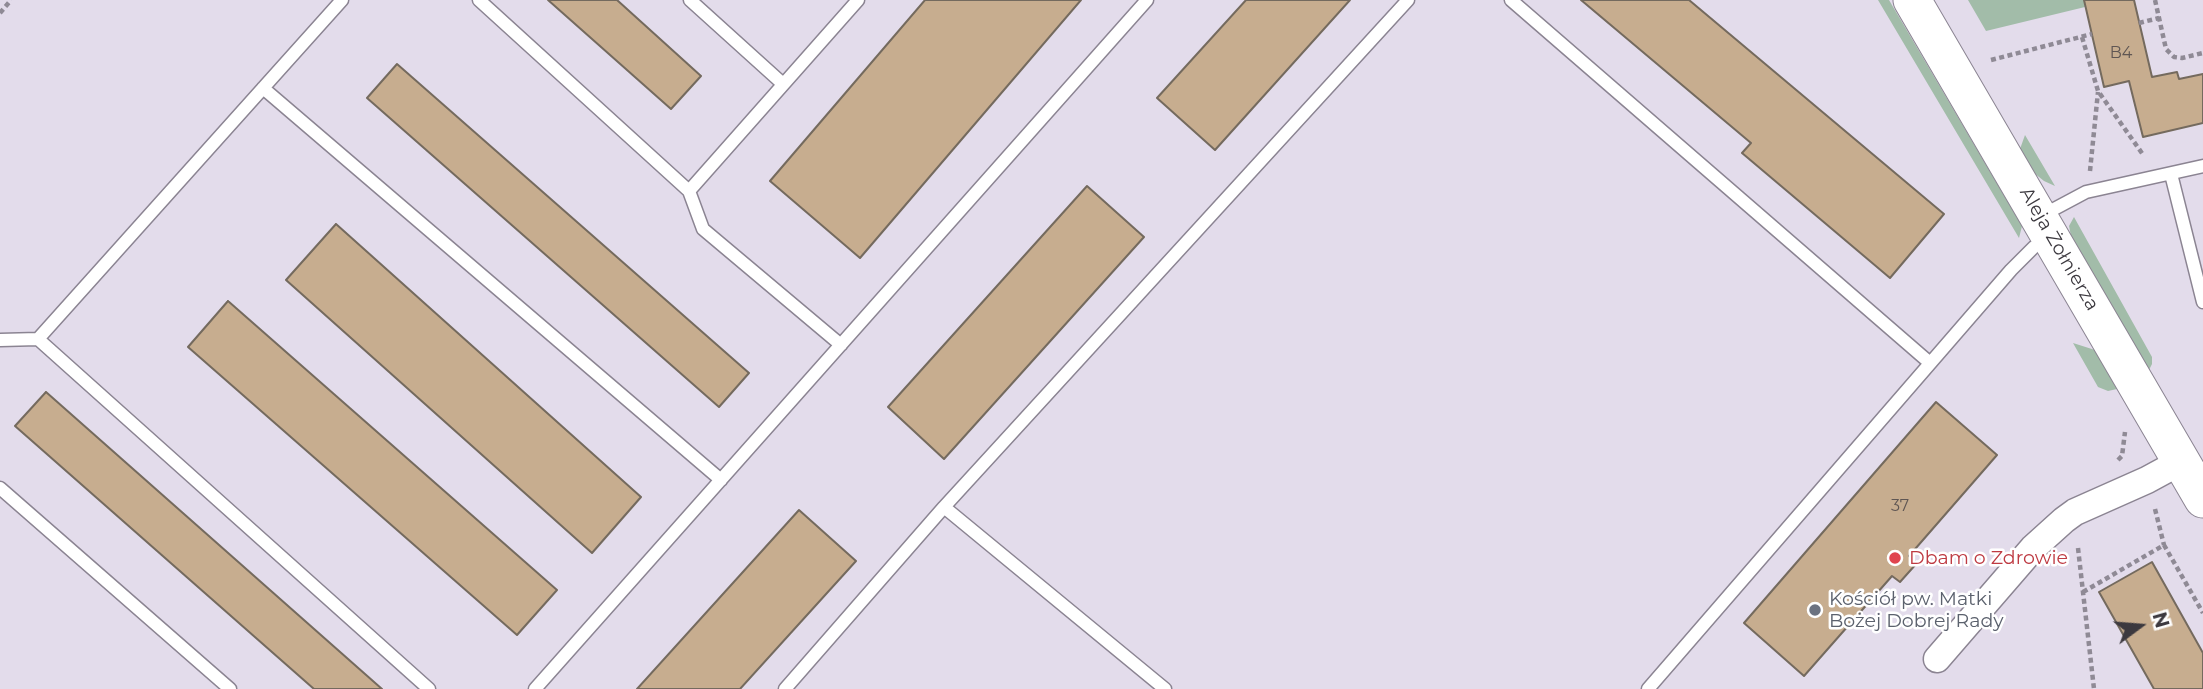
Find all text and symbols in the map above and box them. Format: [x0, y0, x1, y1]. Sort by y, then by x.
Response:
house number: B4 [2110, 43, 2132, 63]
street label: Aleja Żołnierza [2014, 183, 2104, 315]
house number: 37 [1891, 496, 1909, 516]
place label: Dbam o Zdrowie [1909, 547, 2068, 569]
marker: Dbam o Zdrowie [1887, 550, 1903, 566]
place label: Kościół pw. Matki Bożej Dobrej Rady [1829, 588, 2003, 632]
north arrow [2105, 591, 2175, 661]
marker: Kościół pw. Matki Bożej Dobrej Rady [1807, 602, 1823, 618]
text: N [2147, 610, 2174, 631]

